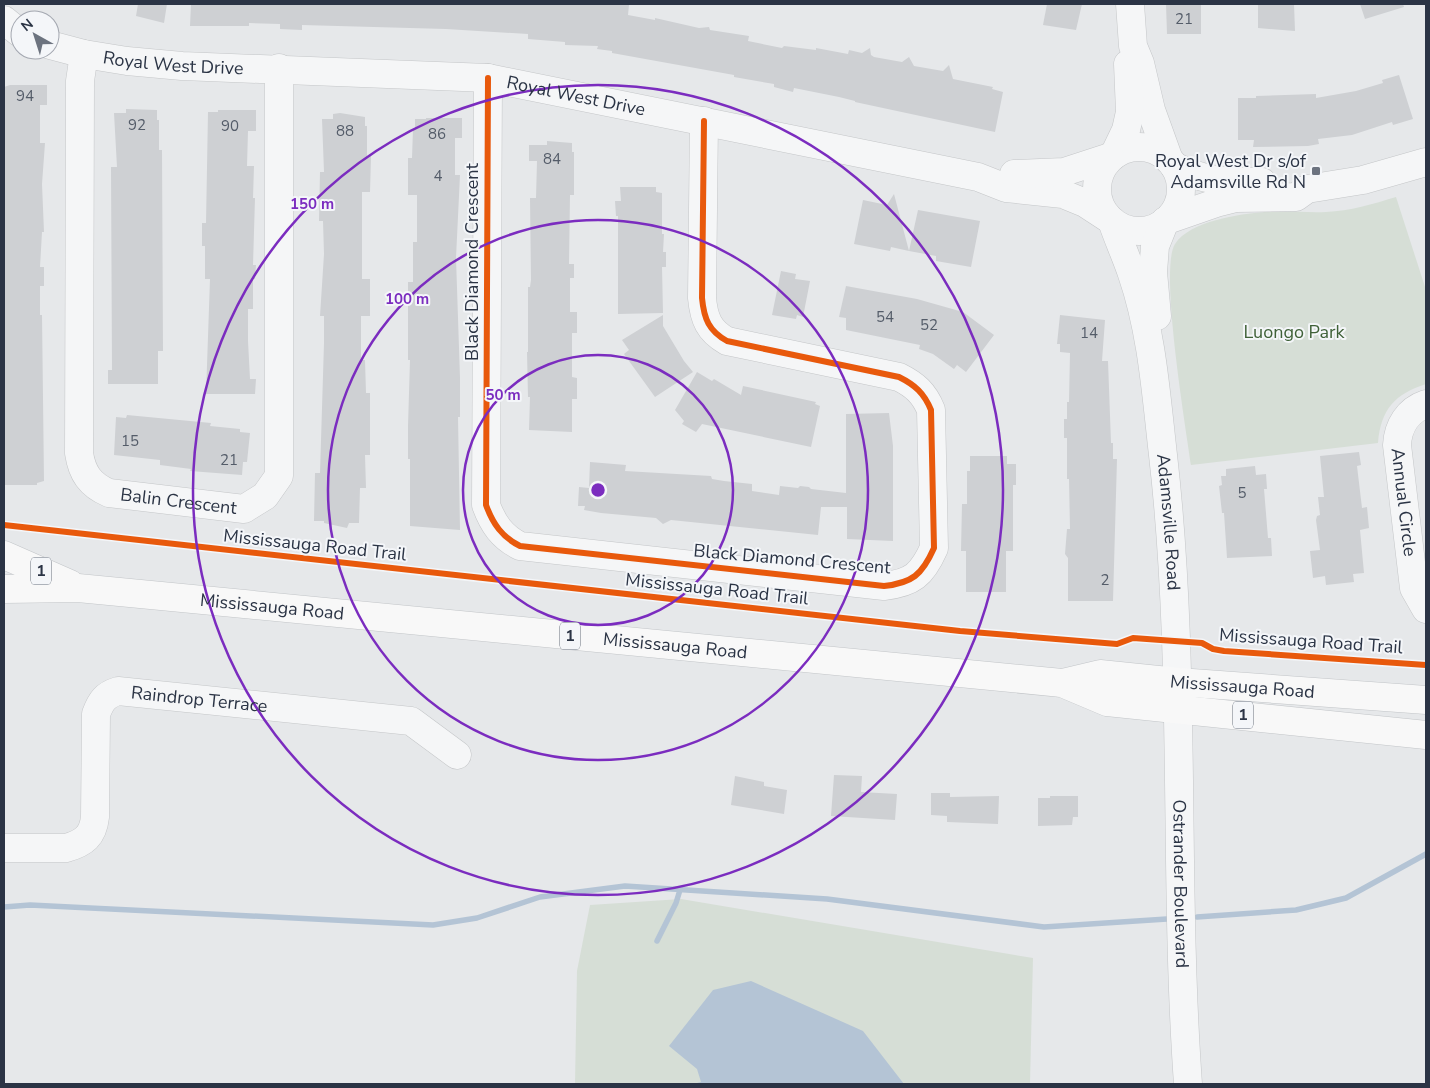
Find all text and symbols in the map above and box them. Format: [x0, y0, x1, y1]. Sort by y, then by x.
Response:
house number: 21 [1175, 9, 1193, 29]
north arrow [10, 10, 60, 60]
text: N [17, 15, 37, 36]
street label: Royal West Drive [101, 45, 244, 80]
street label: Royal West Drive [505, 70, 647, 122]
house number: 94 [16, 86, 34, 106]
house number: 92 [128, 115, 146, 135]
house number: 90 [221, 116, 239, 136]
house number: 88 [336, 121, 354, 141]
house number: 86 [428, 124, 446, 144]
house number: 84 [543, 149, 561, 169]
place label: Royal West Dr s/of Adamsville Rd N [1155, 149, 1307, 194]
street label: Black Diamond Crescent [460, 162, 484, 361]
marker: Royal West Dr s/of Adamsville Rd N [1310, 165, 1322, 177]
house number: 4 [433, 166, 443, 186]
text: 150 m [290, 194, 334, 214]
text: 100 m [385, 289, 429, 309]
house number: 54 [876, 307, 894, 327]
house number: 52 [920, 315, 938, 335]
park label: Luongo Park [1243, 320, 1346, 344]
house number: 14 [1080, 323, 1098, 343]
text: 50 m [485, 385, 521, 405]
house number: 15 [121, 431, 139, 451]
street label: Annual Circle [1385, 447, 1422, 558]
house number: 21 [220, 450, 238, 470]
street label: Adamsville Road [1151, 452, 1186, 591]
centre of rings [589, 481, 607, 499]
street label: Balin Crescent [119, 482, 239, 520]
house number: 5 [1237, 483, 1247, 503]
street label: Mississauga Road Trail [222, 523, 408, 567]
street label: Black Diamond Crescent [692, 538, 892, 580]
road number: 1 [31, 558, 51, 584]
street label: Mississauga Road Trail [624, 567, 810, 611]
house number: 2 [1100, 570, 1110, 590]
street label: Mississauga Road [199, 588, 345, 626]
road number: 1 [560, 622, 580, 650]
street label: Mississauga Road Trail [1218, 623, 1404, 659]
street label: Mississauga Road [602, 627, 748, 665]
street label: Mississauga Road [1169, 669, 1315, 704]
street label: Raindrop Terrace [130, 680, 269, 718]
road number: 1 [1233, 702, 1253, 728]
street label: Ostrander Boulevard [1167, 799, 1194, 968]

